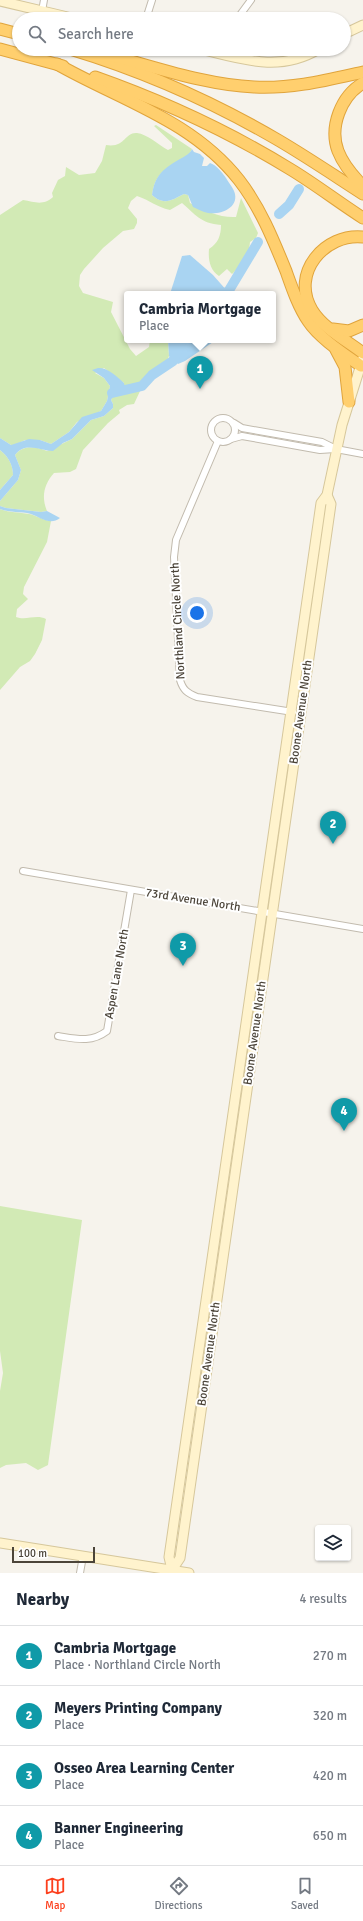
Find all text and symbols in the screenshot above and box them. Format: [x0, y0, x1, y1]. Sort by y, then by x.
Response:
search box [12, 12, 351, 56]
icon: search [26, 23, 48, 45]
text: Search here [58, 25, 134, 43]
popup [124, 291, 276, 343]
text: Cambria Mortgage [139, 300, 261, 318]
text: Place [139, 318, 169, 334]
pin: 1 [187, 356, 213, 389]
street label: Northland Circle North [167, 562, 189, 680]
your location [187, 603, 207, 623]
street label: Boone Avenue North [286, 659, 316, 765]
pin: 2 [320, 811, 346, 844]
street label: 73rd Avenue North [144, 885, 242, 915]
street label: Aspen Lane North [102, 928, 132, 1020]
pin: 3 [170, 933, 196, 966]
street label: Boone Avenue North [240, 980, 270, 1086]
pin: 4 [331, 1098, 357, 1131]
street label: Boone Avenue North [194, 1301, 224, 1407]
map controls [315, 1525, 351, 1561]
button: layers [315, 1525, 351, 1561]
scale bar [12, 1545, 95, 1564]
text: 100 m [18, 1547, 47, 1560]
text: Nearby [16, 1589, 69, 1610]
text: 4 results [299, 1591, 347, 1607]
text: Cambria Mortgage [54, 1639, 176, 1657]
text: 1 [25, 1648, 33, 1664]
text: 270 m [313, 1648, 347, 1664]
text: Place · Northland Circle North [54, 1657, 221, 1673]
text: Meyers Printing Company [54, 1699, 222, 1717]
text: 2 [25, 1708, 33, 1724]
text: 320 m [313, 1708, 347, 1724]
text: Place [54, 1717, 84, 1733]
text: Osseo Area Learning Center [54, 1759, 234, 1777]
text: 3 [25, 1768, 33, 1784]
text: 420 m [313, 1768, 347, 1784]
text: Place [54, 1777, 84, 1793]
text: Banner Engineering [54, 1819, 183, 1837]
text: 4 [25, 1828, 33, 1844]
text: 650 m [313, 1828, 347, 1844]
text: Place [54, 1837, 84, 1853]
tab: Map [44, 1875, 66, 1912]
tab: Directions [155, 1875, 203, 1912]
tab: Saved [291, 1875, 319, 1912]

